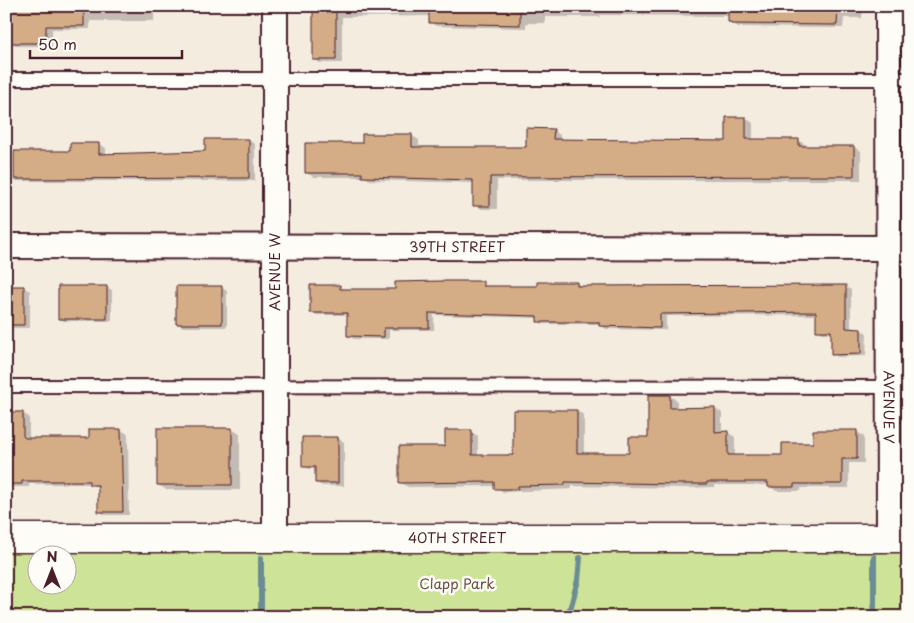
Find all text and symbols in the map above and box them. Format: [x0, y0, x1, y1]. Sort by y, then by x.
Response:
scale bar [30, 28, 182, 60]
text: 50 m [38, 32, 77, 55]
street label: AVENUE W [264, 233, 285, 311]
street label: 39TH STREET [409, 236, 505, 257]
street label: AVENUE V [879, 370, 900, 444]
street label: 40TH STREET [408, 527, 507, 548]
north arrow [28, 546, 78, 596]
text: N [46, 546, 58, 567]
park label: Clapp Park [419, 573, 495, 594]

